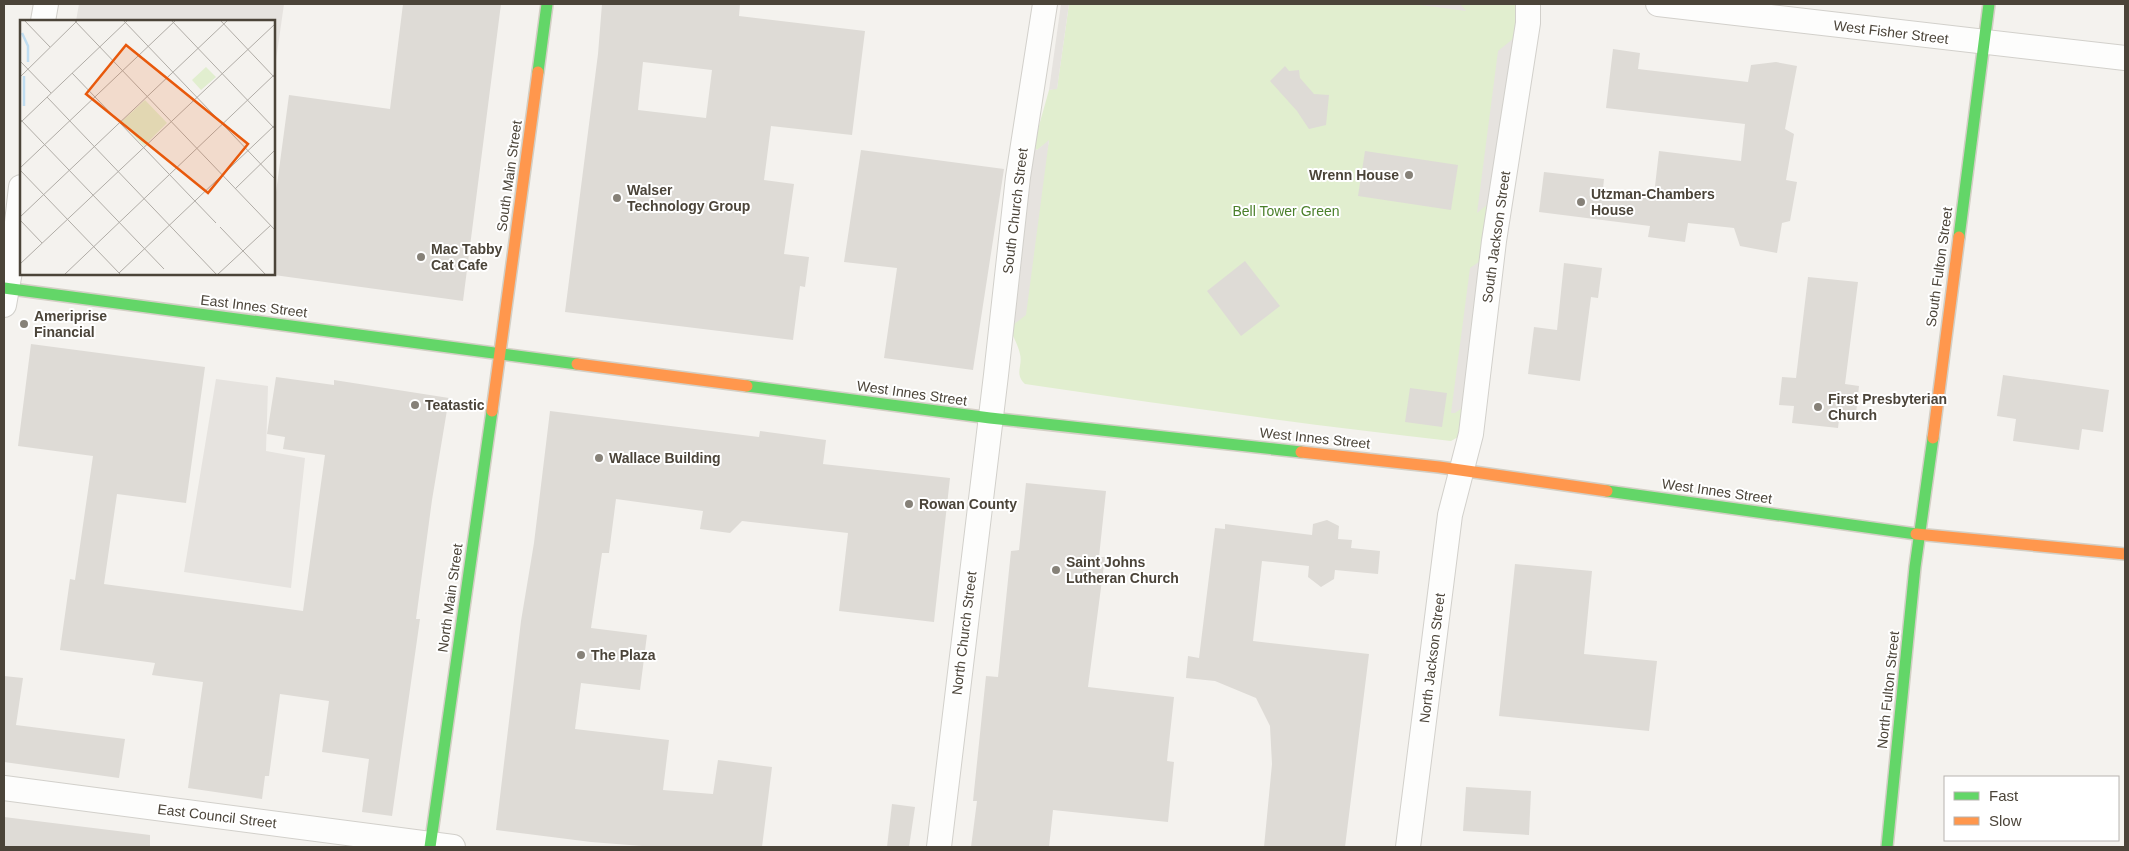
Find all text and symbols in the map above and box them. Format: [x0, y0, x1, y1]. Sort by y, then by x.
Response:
street label: West Fisher Street [1833, 17, 1949, 47]
inset map [20, 20, 275, 275]
street label: South Main Street [493, 119, 525, 233]
street label: South Church Street [999, 147, 1031, 275]
place label: Wrenn House [1309, 167, 1399, 183]
marker: Wrenn House [1403, 169, 1415, 181]
street label: South Jackson Street [1479, 170, 1513, 304]
place label: Walser Technology Group [627, 182, 750, 214]
place label: Utzman-Chambers House [1591, 186, 1715, 218]
marker: Walser Technology Group [611, 192, 623, 204]
marker: Utzman-Chambers House [1575, 196, 1587, 208]
park label: Bell Tower Green [1232, 203, 1340, 219]
street label: South Fulton Street [1923, 206, 1955, 328]
place label: Mac Tabby Cat Cafe [431, 241, 503, 273]
marker: Mac Tabby Cat Cafe [415, 251, 427, 263]
street label: East Innes Street [200, 292, 308, 320]
place label: Ameriprise Financial [34, 308, 107, 340]
marker: Ameriprise Financial [18, 318, 30, 330]
street label: West Innes Street [856, 377, 968, 409]
place label: First Presbyterian Church [1828, 391, 1947, 423]
place label: Teatastic [425, 397, 485, 413]
marker: Teatastic [409, 399, 421, 411]
marker: First Presbyterian Church [1812, 401, 1824, 413]
street label: West Innes Street [1259, 424, 1371, 452]
place label: Wallace Building [609, 450, 721, 466]
marker: Wallace Building [593, 452, 605, 464]
street label: West Innes Street [1661, 475, 1773, 507]
place label: Rowan County [919, 496, 1017, 512]
marker: Rowan County [903, 498, 915, 510]
street label: North Main Street [434, 542, 466, 653]
place label: Saint Johns Lutheran Church [1066, 554, 1179, 586]
marker: Saint Johns Lutheran Church [1050, 564, 1062, 576]
street label: North Church Street [948, 570, 980, 696]
street label: North Jackson Street [1416, 592, 1448, 724]
street label: North Fulton Street [1874, 630, 1902, 750]
place label: The Plaza [591, 647, 656, 663]
marker: The Plaza [575, 649, 587, 661]
legend [1944, 776, 2119, 841]
text: Fast [1989, 787, 2019, 804]
street label: East Council Street [157, 801, 278, 831]
text: Slow [1989, 812, 2022, 829]

